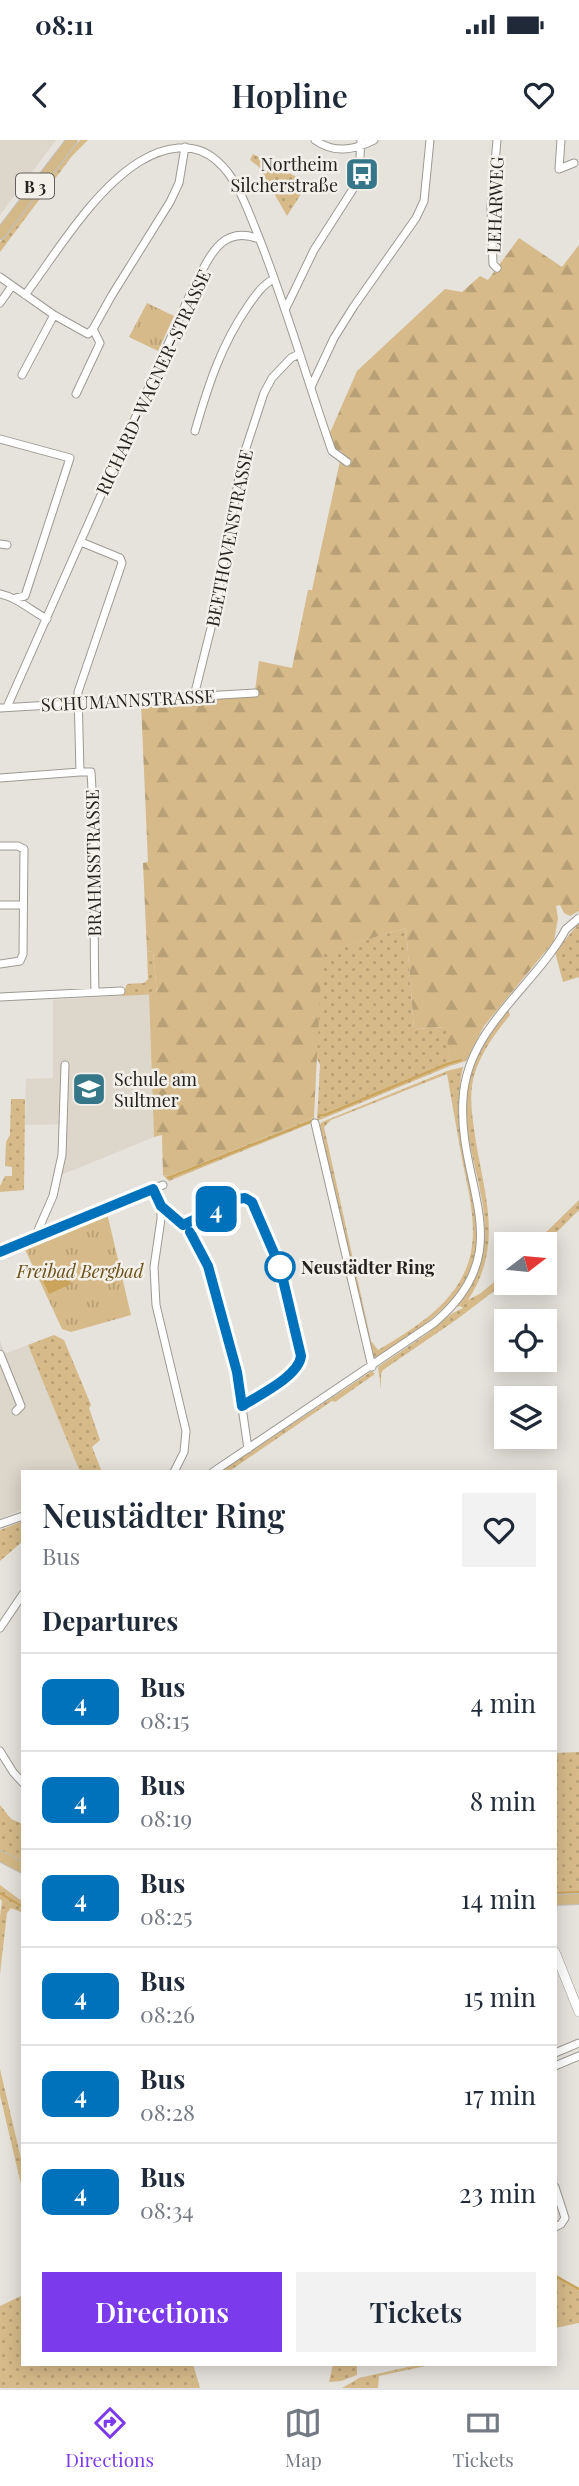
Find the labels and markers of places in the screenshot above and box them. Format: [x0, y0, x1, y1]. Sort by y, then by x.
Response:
place label: Northeim Silcherstraße [231, 152, 338, 197]
bus stop icon: Northeim Silcherstraße [343, 155, 381, 193]
place label: Schule am Sultmer [114, 1067, 197, 1112]
school or university icon: Schule am Sultmer [70, 1070, 108, 1108]
marker: Neustädter Ring [265, 1252, 295, 1282]
place label: Neustädter Ring [301, 1255, 435, 1279]

